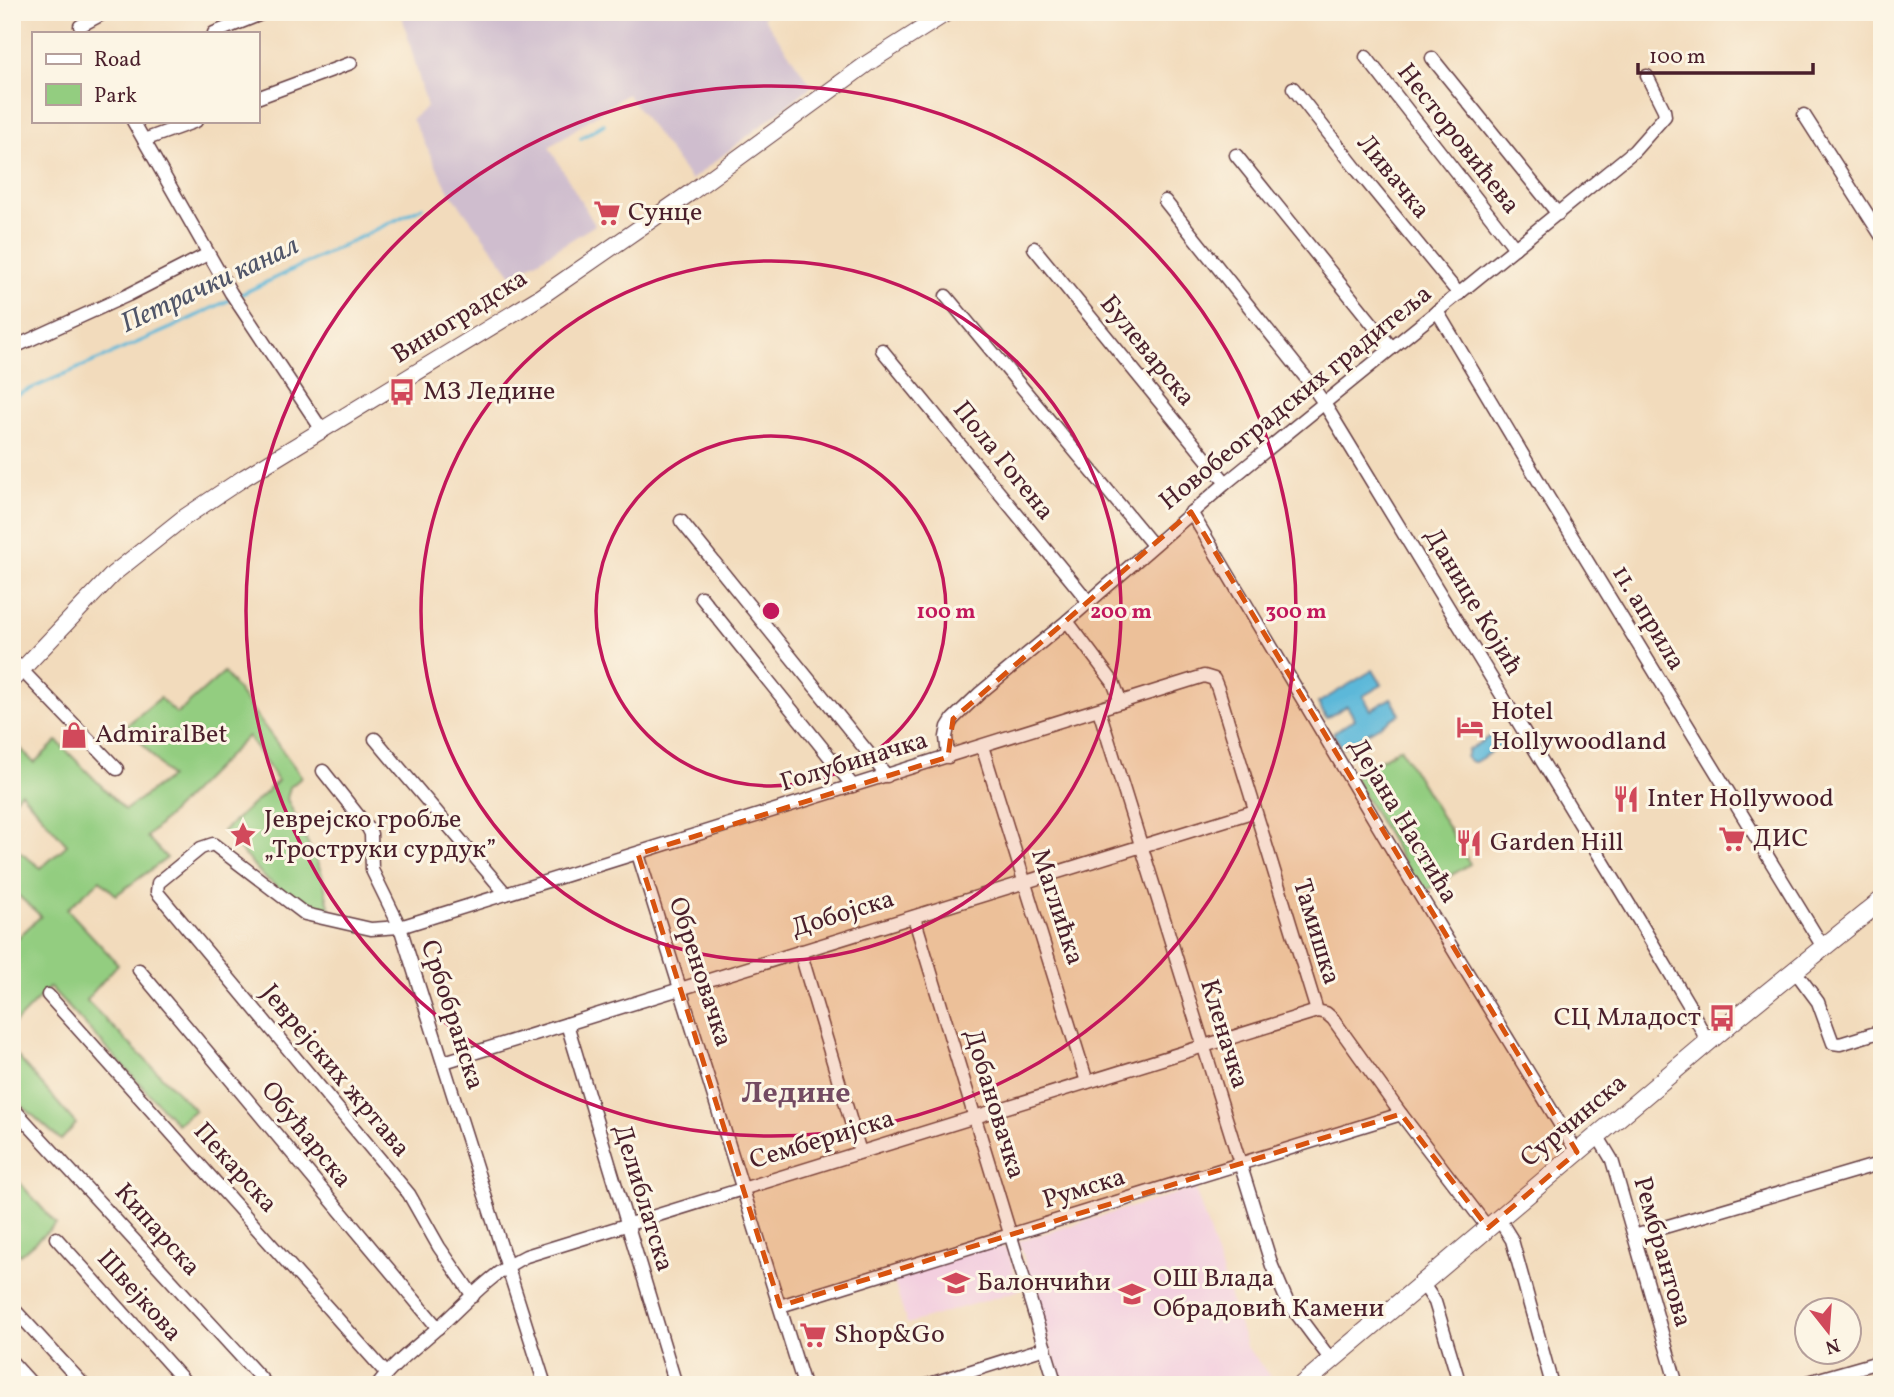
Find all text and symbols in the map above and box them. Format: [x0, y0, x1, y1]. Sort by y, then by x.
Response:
legend [32, 32, 259, 122]
scale bar [1638, 32, 1814, 76]
text: 100 m [1649, 43, 1706, 72]
text: Road [94, 46, 141, 75]
street label: Несторовићева [1388, 56, 1528, 222]
text: Park [94, 82, 137, 111]
street label: Ливачка [1348, 127, 1438, 227]
place label: Сунце [628, 195, 702, 231]
supermarket icon: Сунце [592, 198, 622, 228]
water label: Петрачки канал [115, 227, 305, 343]
street label: Виноградска [385, 261, 535, 373]
street label: Новобеоградских градитеља [1152, 277, 1440, 519]
street label: Булеварска [1091, 287, 1203, 415]
place label: МЗ Ледине [423, 374, 555, 410]
bus stop icon: МЗ Ледине [387, 377, 417, 407]
street label: Пола Гогена [944, 394, 1062, 528]
street label: Данице Којић [1415, 521, 1531, 683]
street label: 11. априла [1602, 558, 1694, 678]
text: 100 m [916, 598, 976, 627]
text: 200 m [1090, 598, 1152, 627]
text: 300 m [1266, 598, 1326, 627]
centre of rings [759, 599, 783, 623]
place label: Hotel Hollywoodland [1491, 694, 1667, 760]
hotel icon: Hotel Hollywoodland [1455, 712, 1485, 742]
place label: AdmiralBet [95, 717, 228, 753]
shop icon: AdmiralBet [59, 720, 89, 750]
street label: Голубиначка [776, 722, 932, 802]
street label: Дејана Настића [1339, 732, 1467, 910]
place label: Inter Hollywood [1647, 781, 1834, 817]
restaurant icon: Inter Hollywood [1611, 784, 1641, 814]
place label: Јеврејско гробље „Троструки сурдук” [264, 802, 496, 868]
place icon: Јеврејско гробље „Троструки сурдук” [228, 820, 258, 850]
place label: ДИС [1753, 821, 1808, 857]
supermarket icon: ДИС [1717, 824, 1747, 854]
place label: Garden Hill [1490, 825, 1624, 861]
restaurant icon: Garden Hill [1454, 828, 1484, 858]
street label: Маглићка [1021, 844, 1093, 970]
street label: Тамишка [1283, 875, 1349, 989]
street label: Добојска [787, 881, 899, 947]
street label: Обреновачка [659, 892, 741, 1052]
street label: Србобранска [411, 936, 493, 1094]
street label: Кленачка [1190, 975, 1258, 1093]
street label: Јеврејских жртава [252, 977, 418, 1165]
place label: СЦ Младост [1554, 1000, 1701, 1036]
bus stop icon: СЦ Младост [1707, 1003, 1737, 1033]
street label: Добановачка [954, 1025, 1034, 1183]
street label: Сурчинска [1513, 1066, 1635, 1176]
district label: Ледине [741, 1073, 851, 1115]
street label: Обућарска [252, 1074, 360, 1196]
street label: Семберијска [745, 1101, 899, 1179]
street label: Пекарска [184, 1115, 286, 1221]
street label: Делиблатска [604, 1120, 682, 1276]
street label: Румска [1038, 1159, 1130, 1219]
street label: Рембрантова [1623, 1173, 1701, 1331]
street label: Кипарска [105, 1176, 209, 1284]
street label: Швејкова [88, 1242, 190, 1350]
place label: ОШ Влада Обрадовић Камени [1153, 1261, 1384, 1327]
place label: Балончићи [977, 1265, 1111, 1301]
school or university icon: Балончићи [941, 1268, 971, 1298]
school or university icon: ОШ Влада Обрадовић Камени [1117, 1279, 1147, 1309]
north arrow [1792, 1296, 1862, 1366]
place label: Shop&Go [834, 1317, 945, 1353]
supermarket icon: Shop&Go [798, 1320, 828, 1350]
text: N [1822, 1331, 1843, 1360]

